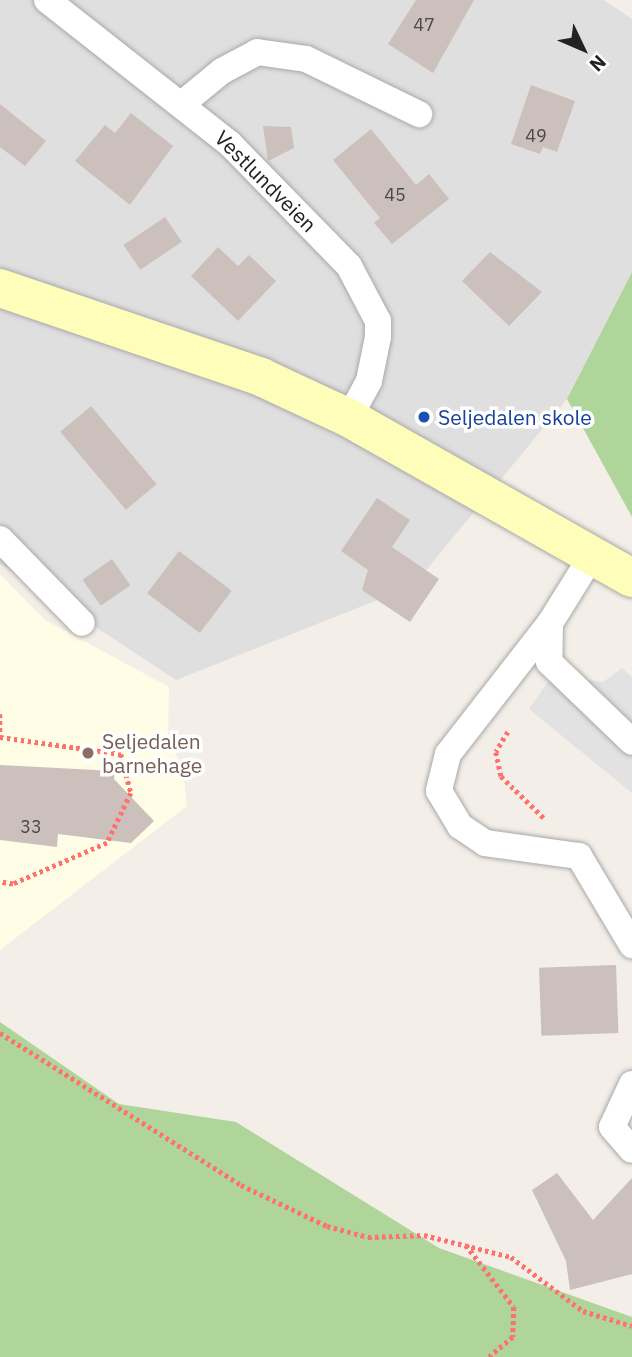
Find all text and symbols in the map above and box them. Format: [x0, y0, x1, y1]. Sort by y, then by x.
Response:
house number: 47 [413, 14, 435, 36]
north arrow [548, 14, 618, 84]
text: N [585, 50, 612, 77]
street label: Vestlundveien [210, 125, 322, 237]
house number: 49 [525, 125, 547, 147]
house number: 45 [384, 184, 406, 206]
place label: Seljedalen skole [438, 404, 592, 430]
marker: Seljedalen skole [416, 409, 432, 425]
place label: Seljedalen barnehage [102, 728, 202, 778]
marker: Seljedalen barnehage [80, 745, 96, 761]
house number: 33 [20, 816, 42, 838]

